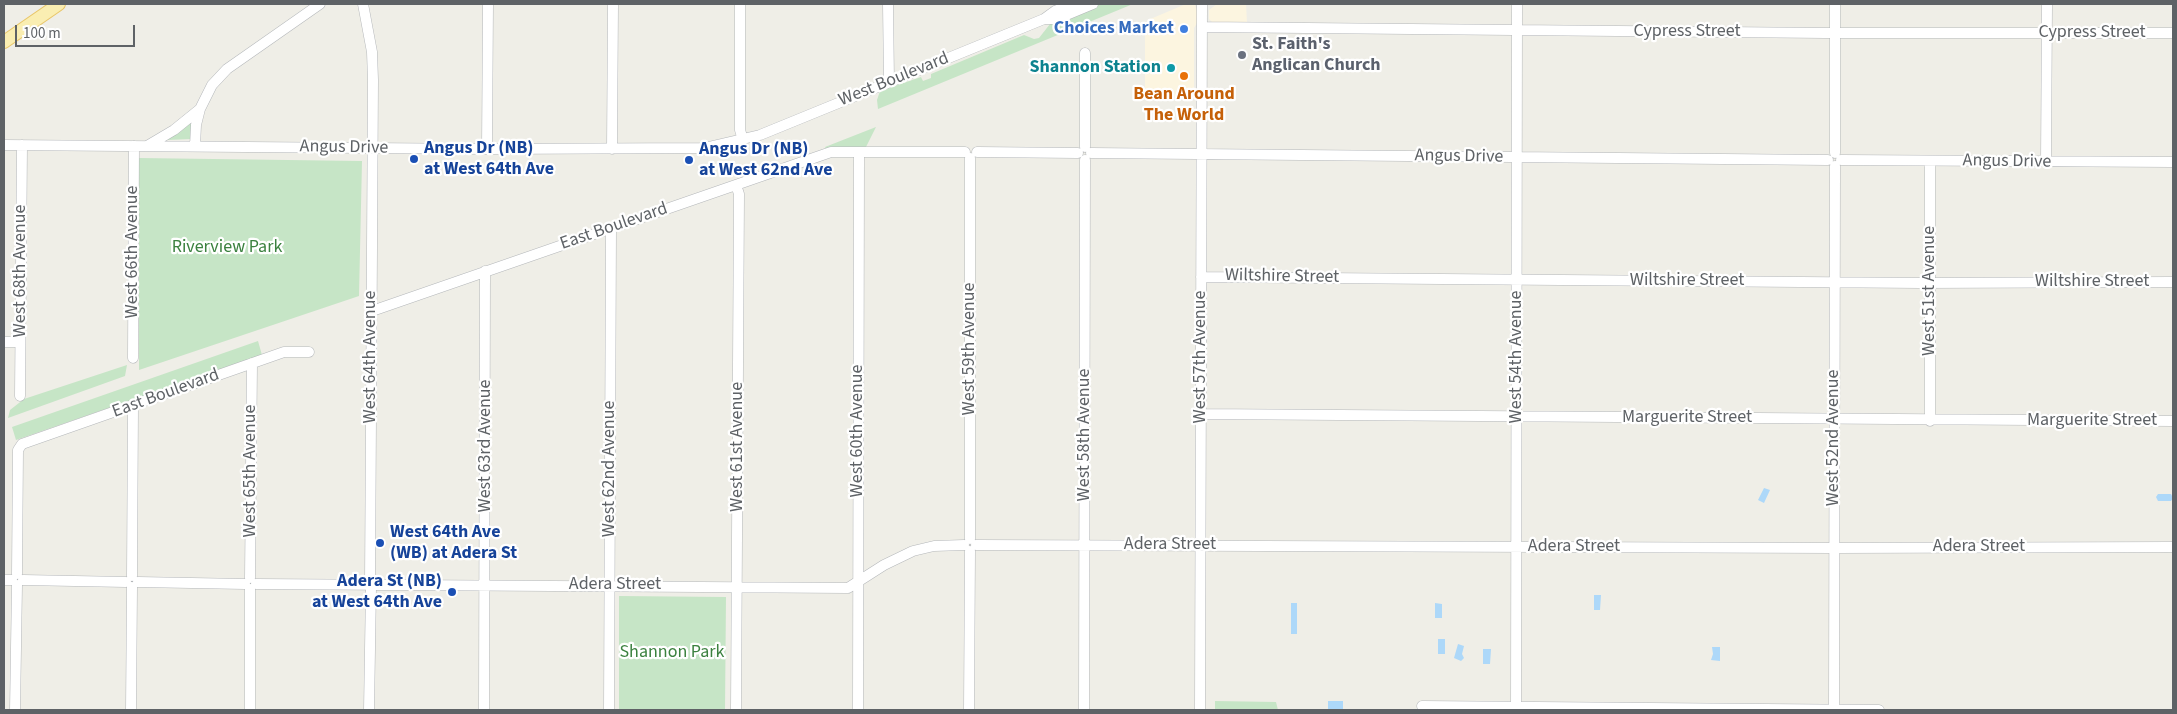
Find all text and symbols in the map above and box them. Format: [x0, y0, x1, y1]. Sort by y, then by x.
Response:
scale bar [18, 15, 138, 47]
place label: Choices Market [1054, 18, 1174, 40]
street label: Cypress Street [1633, 21, 1741, 43]
street label: Cypress Street [2038, 22, 2146, 44]
text: 100 m [23, 23, 61, 44]
marker: Choices Market [1178, 23, 1190, 35]
place label: St. Faith's Anglican Church [1252, 34, 1381, 76]
street label: West Boulevard [836, 48, 952, 112]
marker: St. Faith's Anglican Church [1236, 49, 1248, 61]
place label: Shannon Station [1029, 57, 1161, 79]
marker: Shannon Station [1165, 62, 1177, 74]
marker: Bean Around The World [1178, 70, 1190, 82]
place label: Bean Around The World [1133, 84, 1235, 126]
street label: Angus Drive [299, 136, 389, 160]
place label: Angus Dr (NB) at West 64th Ave [424, 138, 554, 180]
place label: Angus Dr (NB) at West 62nd Ave [699, 139, 833, 182]
street label: Angus Drive [1414, 145, 1504, 169]
street label: Angus Drive [1962, 150, 2052, 174]
marker: Angus Dr (NB) at West 64th Ave [408, 153, 420, 165]
marker: Angus Dr (NB) at West 62nd Ave [683, 154, 695, 166]
street label: West 66th Avenue [122, 186, 144, 318]
street label: East Boulevard [557, 199, 671, 255]
street label: West 68th Avenue [10, 205, 32, 337]
street label: West 51st Avenue [1919, 226, 1941, 356]
park label: Riverview Park [172, 237, 282, 259]
street label: Wiltshire Street [1225, 265, 1339, 289]
street label: Wiltshire Street [1630, 270, 1744, 292]
street label: Wiltshire Street [2035, 271, 2149, 293]
street label: West 59th Avenue [959, 283, 981, 415]
street label: West 64th Avenue [360, 291, 382, 423]
street label: West 57th Avenue [1190, 291, 1212, 423]
street label: West 54th Avenue [1506, 291, 1528, 423]
street label: East Boulevard [110, 365, 222, 423]
street label: West 60th Avenue [847, 365, 869, 497]
street label: West 58th Avenue [1074, 369, 1096, 501]
street label: West 52nd Avenue [1823, 370, 1845, 506]
street label: West 63rd Avenue [475, 380, 497, 512]
street label: West 61st Avenue [727, 382, 749, 512]
street label: West 62nd Avenue [599, 401, 621, 537]
street label: West 65th Avenue [240, 405, 262, 537]
street label: Marguerite Street [1622, 407, 1752, 429]
street label: Marguerite Street [2027, 410, 2157, 432]
place label: West 64th Ave (WB) at Adera St [390, 522, 517, 564]
street label: Adera Street [1124, 534, 1216, 556]
street label: Adera Street [1528, 536, 1620, 558]
street label: Adera Street [1933, 536, 2025, 558]
marker: West 64th Ave (WB) at Adera St [374, 537, 386, 549]
place label: Adera St (NB) at West 64th Ave [312, 571, 442, 614]
street label: Adera Street [569, 574, 661, 596]
marker: Adera St (NB) at West 64th Ave [446, 586, 458, 598]
park label: Shannon Park [619, 642, 725, 664]

